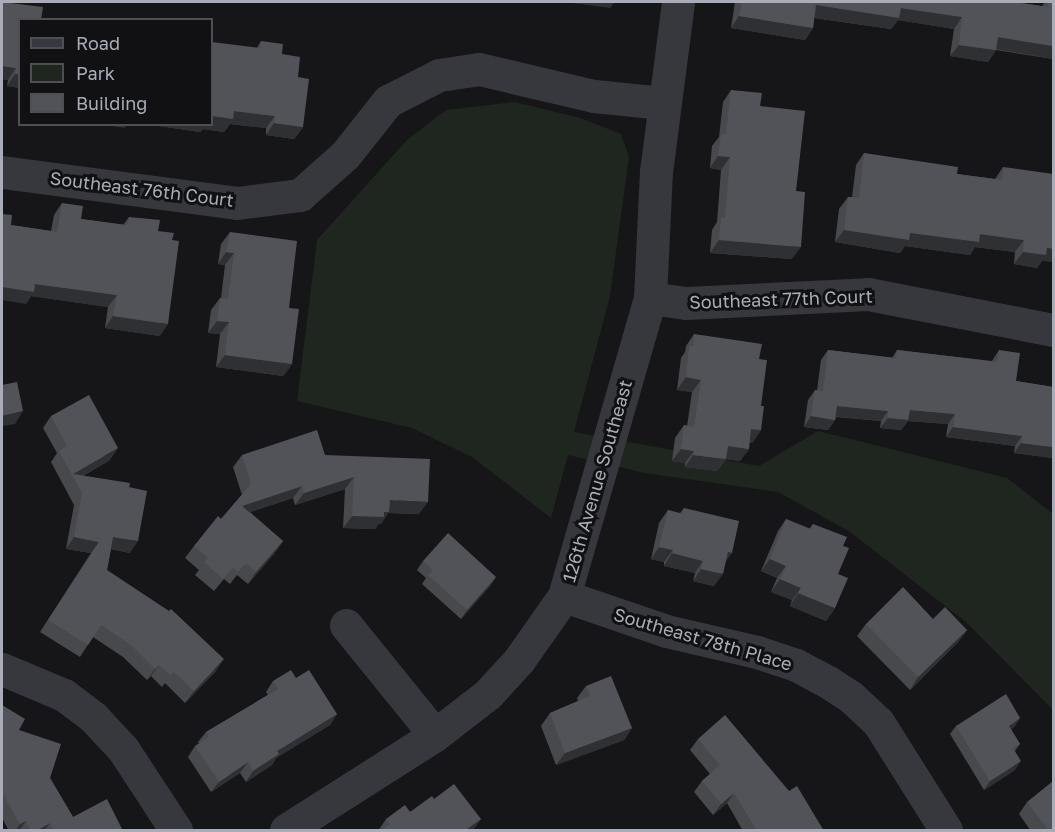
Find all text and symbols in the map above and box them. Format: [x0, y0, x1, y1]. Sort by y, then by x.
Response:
legend [18, 18, 213, 126]
text: Road [76, 32, 120, 54]
text: Park [76, 62, 115, 84]
text: Building [76, 92, 147, 114]
street label: Southeast 76th Court [49, 167, 235, 211]
street label: Southeast 77th Court [689, 285, 873, 313]
street label: 126th Avenue Southeast [558, 377, 636, 585]
street label: Southeast 78th Place [611, 603, 795, 675]

